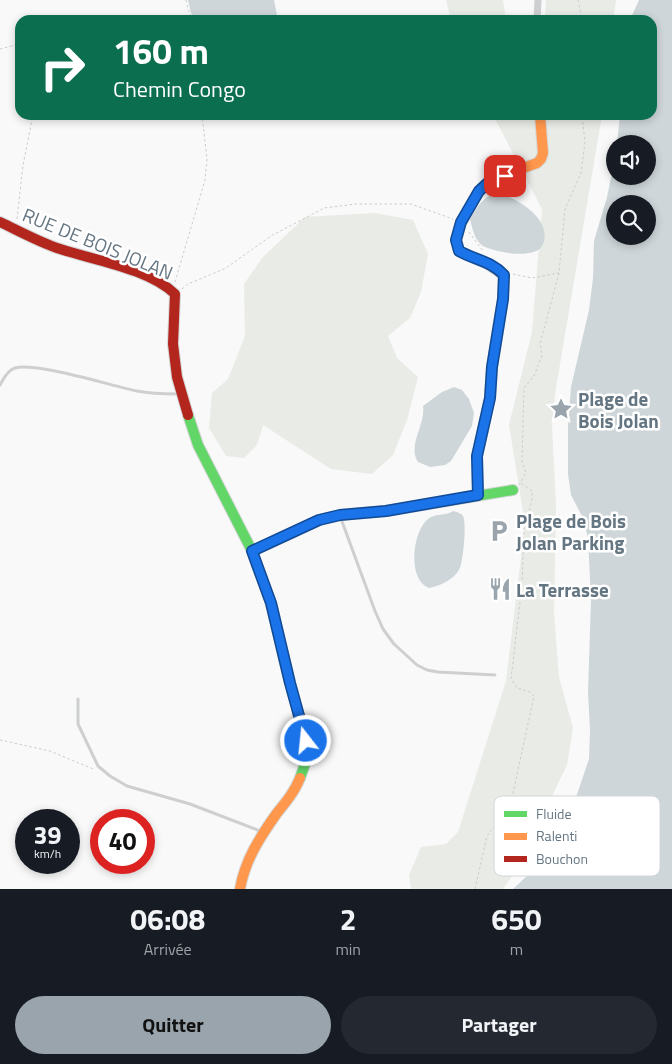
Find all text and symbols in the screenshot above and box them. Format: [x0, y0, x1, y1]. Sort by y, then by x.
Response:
text: 160 m [113, 24, 209, 78]
icon: right [30, 35, 95, 100]
text: Chemin Congo [113, 72, 246, 106]
map controls [606, 135, 656, 245]
button: sound [606, 135, 656, 185]
pin [484, 155, 526, 197]
icon: arrive [491, 162, 519, 190]
button: search [606, 195, 656, 245]
street label: RUE DE BOIS JOLAN [18, 200, 178, 286]
place label: Plage de Bois Jolan [578, 384, 659, 435]
place icon: Plage de Bois Jolan [548, 396, 574, 422]
place label: Plage de Bois Jolan Parking [516, 506, 626, 557]
parking icon: Plage de Bois Jolan Parking [486, 518, 512, 544]
place label: La Terrasse [516, 575, 609, 604]
restaurant icon: La Terrasse [487, 576, 513, 602]
position arrow [279, 714, 331, 766]
legend [494, 796, 660, 876]
text: Fluide [536, 803, 572, 824]
speed limit sign: 40 [90, 809, 155, 874]
text: 39 [33, 816, 62, 854]
text: Ralenti [536, 825, 577, 846]
text: km/h [34, 844, 61, 863]
text: Bouchon [536, 848, 588, 869]
text: 06:08 [130, 896, 205, 942]
text: 2 [340, 896, 357, 942]
text: 650 [491, 896, 542, 942]
text: Arrivée [144, 937, 192, 961]
text: min [335, 937, 361, 961]
text: m [510, 937, 523, 961]
button: Quitter [15, 996, 331, 1054]
button: Partager [341, 996, 657, 1054]

